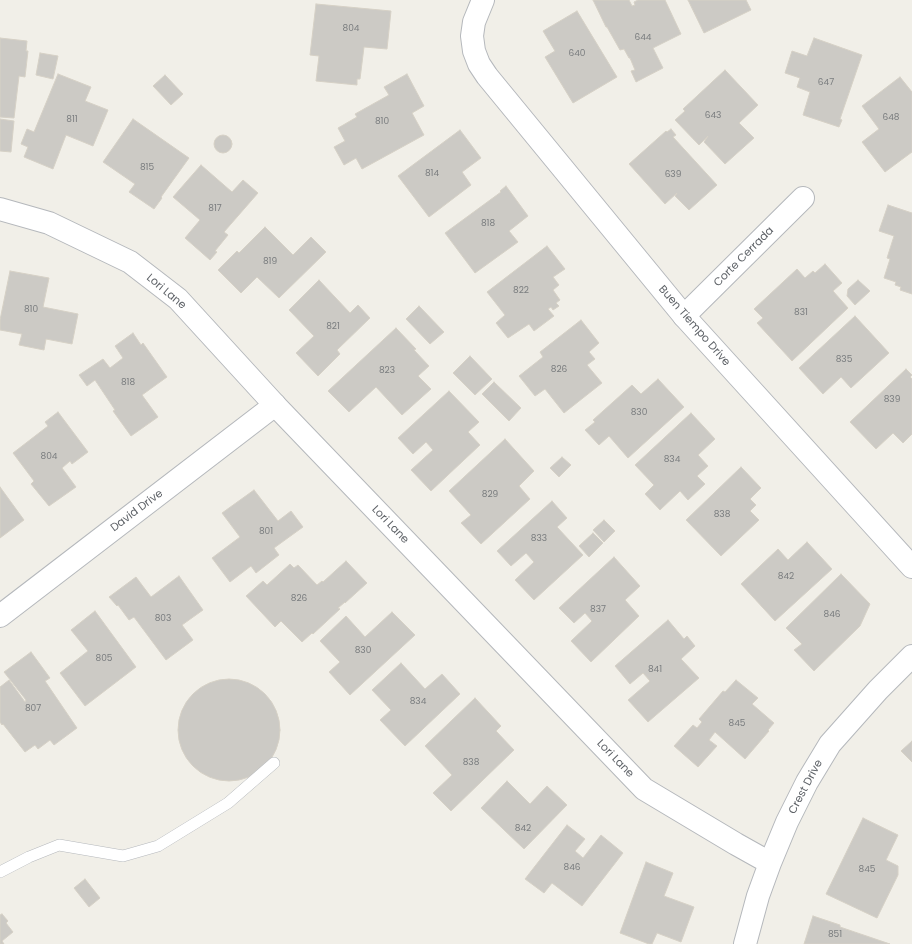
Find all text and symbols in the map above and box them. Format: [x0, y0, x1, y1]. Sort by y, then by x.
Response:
house number: 804 [343, 24, 359, 34]
house number: 644 [634, 33, 652, 43]
house number: 640 [568, 49, 586, 59]
house number: 647 [818, 78, 834, 88]
house number: 643 [705, 111, 721, 121]
house number: 648 [882, 113, 900, 123]
house number: 811 [66, 115, 78, 125]
house number: 810 [375, 117, 389, 127]
house number: 815 [140, 163, 154, 173]
house number: 814 [425, 169, 439, 179]
house number: 639 [665, 170, 681, 180]
house number: 817 [208, 204, 222, 214]
house number: 818 [481, 219, 495, 229]
street label: Corte Cerrada [711, 224, 777, 290]
house number: 819 [263, 257, 277, 267]
street label: Lori Lane [144, 272, 188, 312]
street label: Buen Tiempo Drive [655, 283, 733, 369]
house number: 822 [513, 286, 529, 296]
house number: 810 [24, 305, 38, 315]
house number: 831 [794, 308, 808, 318]
house number: 821 [326, 322, 340, 332]
house number: 835 [836, 355, 852, 365]
house number: 826 [551, 365, 567, 375]
house number: 823 [379, 366, 395, 376]
house number: 818 [121, 378, 135, 388]
house number: 839 [884, 395, 900, 405]
house number: 830 [631, 408, 647, 418]
house number: 804 [41, 452, 57, 462]
house number: 834 [664, 455, 680, 465]
street label: David Drive [108, 487, 166, 535]
house number: 829 [482, 490, 498, 500]
street label: Lori Lane [369, 503, 411, 547]
house number: 838 [714, 510, 730, 520]
house number: 801 [259, 527, 273, 537]
house number: 833 [531, 534, 547, 544]
house number: 842 [778, 572, 794, 582]
house number: 826 [291, 594, 307, 604]
house number: 837 [590, 605, 606, 615]
house number: 846 [823, 610, 841, 620]
house number: 803 [155, 614, 171, 624]
house number: 830 [355, 646, 371, 656]
house number: 805 [96, 654, 112, 664]
house number: 841 [648, 665, 662, 675]
house number: 834 [410, 697, 426, 707]
house number: 807 [25, 704, 41, 714]
house number: 845 [729, 719, 745, 729]
street label: Lori Lane [594, 737, 636, 781]
house number: 838 [463, 758, 479, 768]
street label: Crest Drive [786, 758, 826, 816]
house number: 842 [515, 824, 531, 834]
house number: 846 [563, 863, 581, 873]
house number: 845 [859, 865, 875, 875]
house number: 851 [828, 930, 842, 940]

